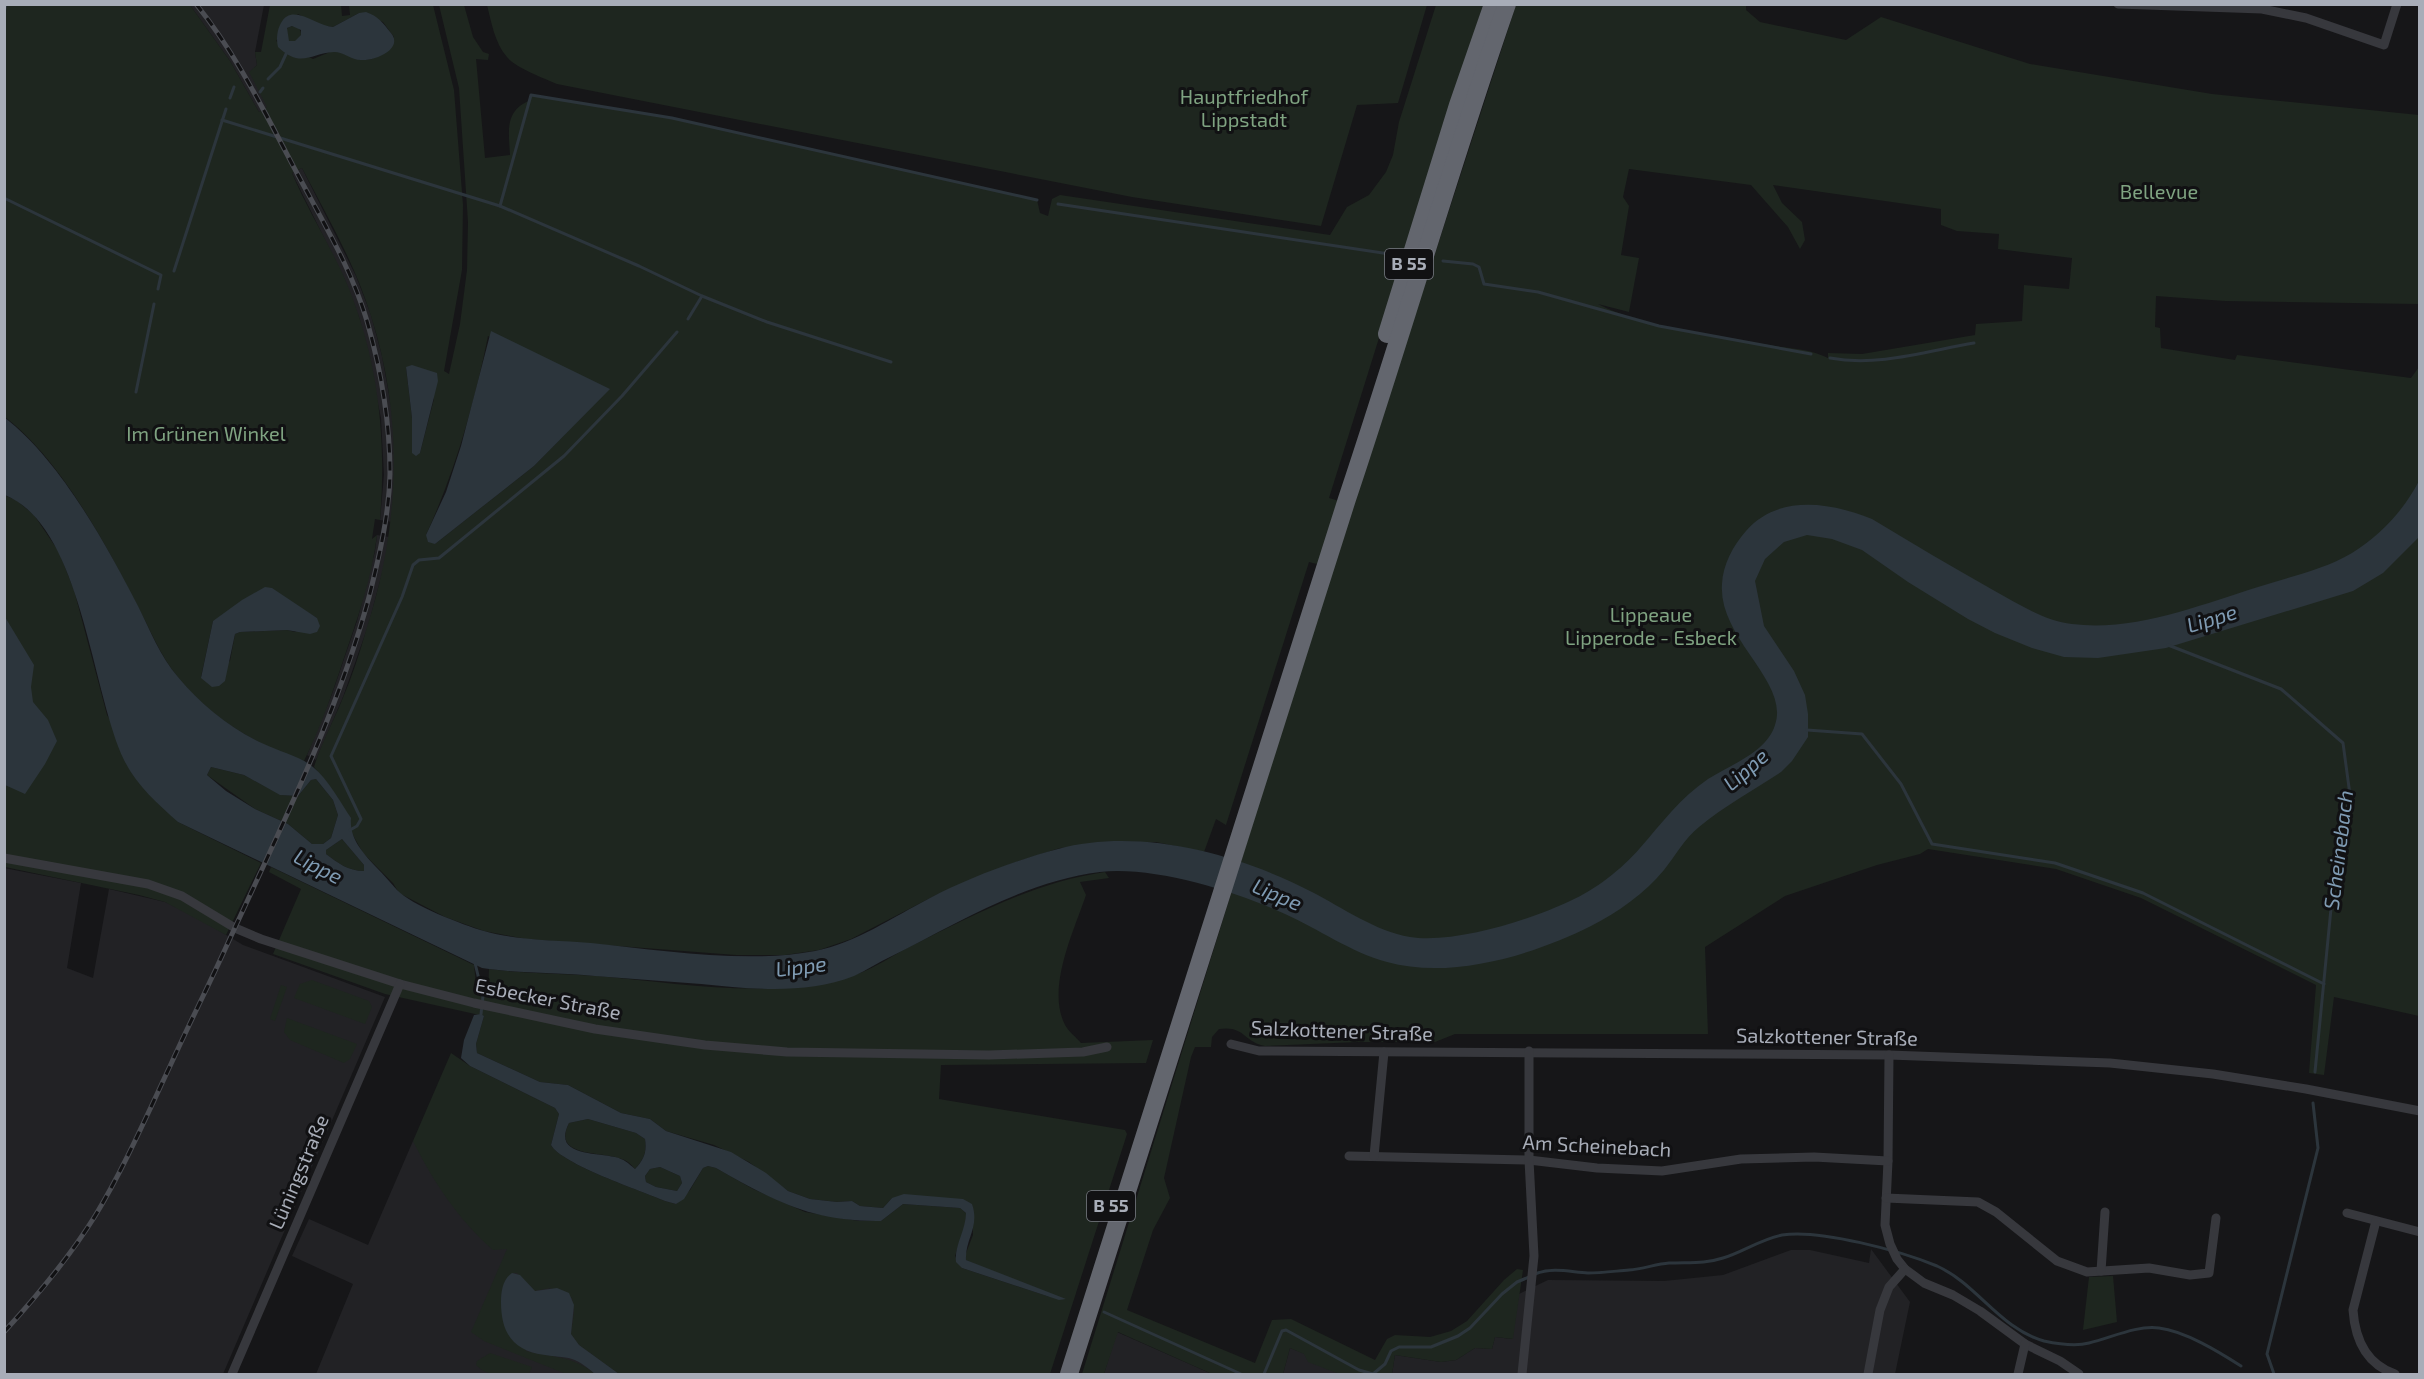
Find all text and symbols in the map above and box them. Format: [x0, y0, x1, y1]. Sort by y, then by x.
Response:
park label: Hauptfriedhof Lippstadt [1180, 84, 1309, 131]
park label: Bellevue [2120, 179, 2198, 203]
road number: B 55 [1385, 249, 1433, 279]
park label: Im Grünen Winkel [126, 421, 286, 445]
water label: Lippe [2183, 598, 2240, 637]
park label: Lippeaue Lipperode - Esbeck [1565, 602, 1737, 649]
water label: Lippe [1717, 743, 1773, 795]
water label: Scheinebach [2318, 789, 2357, 911]
water label: Lippe [290, 843, 347, 888]
water label: Lippe [1249, 872, 1306, 915]
water label: Lippe [774, 950, 828, 981]
street label: Esbecker Straße [473, 972, 623, 1024]
street label: Salzkottener Straße [1251, 1015, 1433, 1045]
street label: Salzkottener Straße [1736, 1022, 1918, 1050]
street label: Lüningstraße [263, 1111, 333, 1232]
street label: Am Scheinebach [1522, 1129, 1672, 1161]
road number: B 55 [1087, 1191, 1135, 1221]

